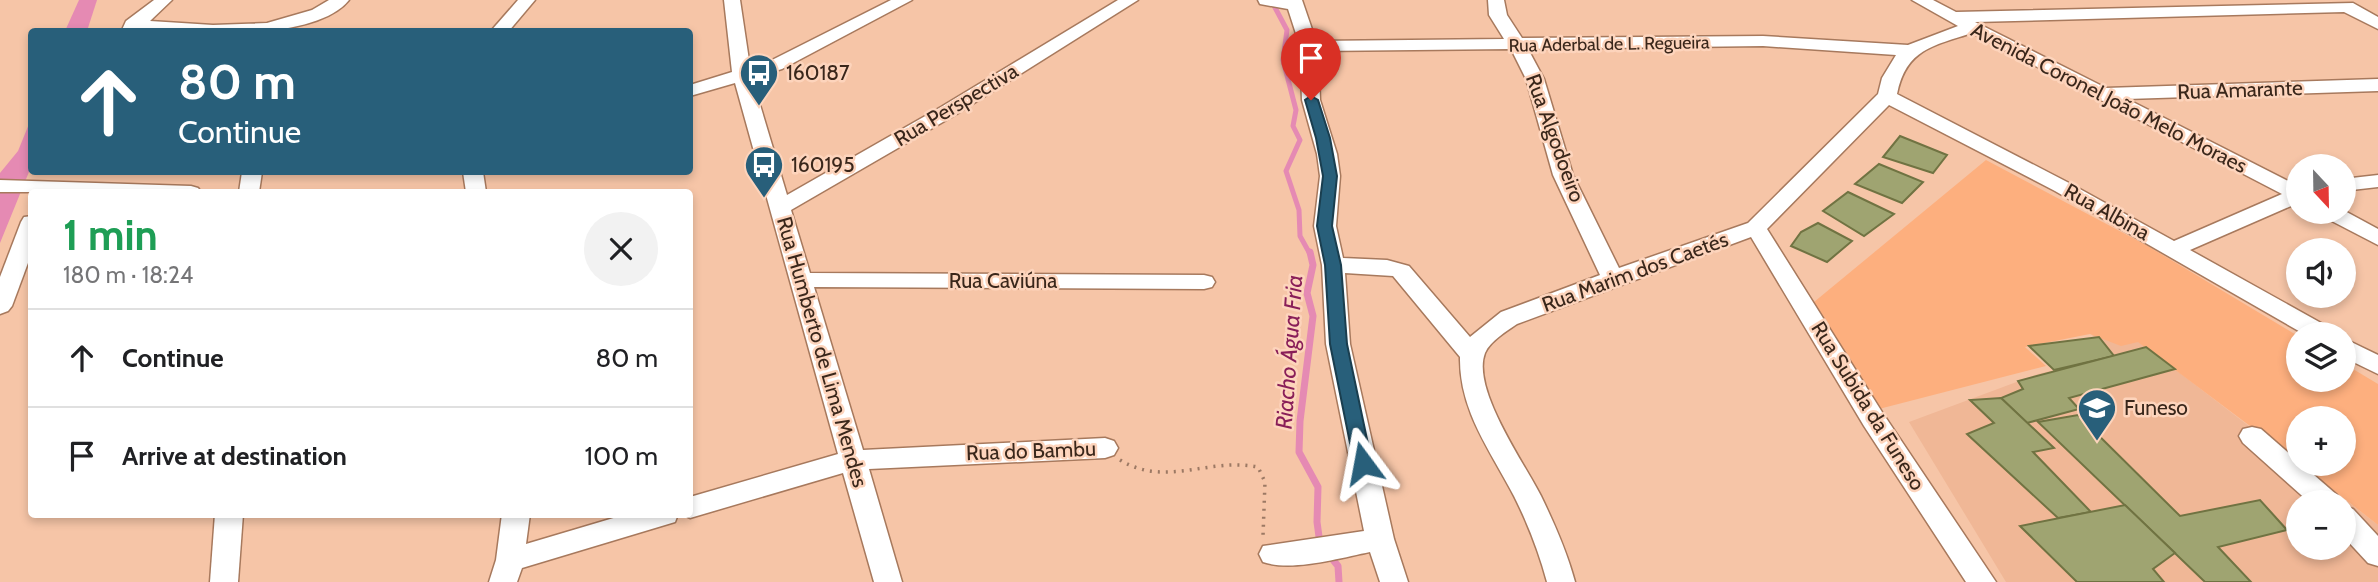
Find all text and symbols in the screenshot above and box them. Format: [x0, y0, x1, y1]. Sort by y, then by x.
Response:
street label: Avenida Coronel João Melo Moraes [1967, 17, 2252, 178]
pin [1281, 28, 1341, 100]
street label: Rua Aderbal de L. Regueira [1508, 31, 1710, 57]
icon: arrive [1292, 39, 1330, 77]
text: 80 m [178, 52, 296, 111]
bus stop icon: 160187 [738, 52, 780, 107]
icon: ahead [63, 56, 154, 147]
street label: Rua Perspectiva [889, 58, 1022, 151]
place label: 160187 [786, 60, 850, 85]
street label: Rua Algodoeiro [1521, 70, 1590, 205]
street label: Rua Amarante [2177, 75, 2303, 104]
text: Continue [178, 112, 301, 151]
bus stop icon: 160195 [743, 144, 785, 199]
place label: 160195 [791, 152, 855, 177]
north arrow [2286, 154, 2356, 224]
map controls [2286, 154, 2356, 560]
street label: Rua Albina [2060, 178, 2154, 245]
text: 1 min [63, 209, 158, 261]
button: close [584, 212, 658, 286]
street label: Rua Humberto de Lima Mendes [772, 214, 873, 490]
street label: Rua Marim dos Caetés [1538, 226, 1732, 317]
button: sound [2286, 238, 2356, 308]
text: 180 m · 18:24 [63, 261, 193, 289]
street label: Rua Caviúna [949, 268, 1057, 293]
water label: Riacho Água Fria [1268, 274, 1308, 430]
street label: Rua Subida da Funeso [1806, 317, 1931, 495]
button: layers [2286, 322, 2356, 392]
icon: ahead [63, 339, 101, 377]
text: Continue [122, 342, 224, 374]
text: 80 m [595, 342, 658, 374]
school or university icon: Funeso [2076, 387, 2118, 442]
place label: Funeso [2124, 395, 2188, 420]
button: + [2286, 406, 2356, 476]
position arrow [1326, 426, 1400, 500]
street label: Rua do Bambu [966, 436, 1096, 465]
icon: arrive [63, 437, 101, 475]
text: Arrive at destination [122, 440, 347, 472]
text: 100 m [585, 440, 658, 472]
button: − [2286, 490, 2356, 560]

